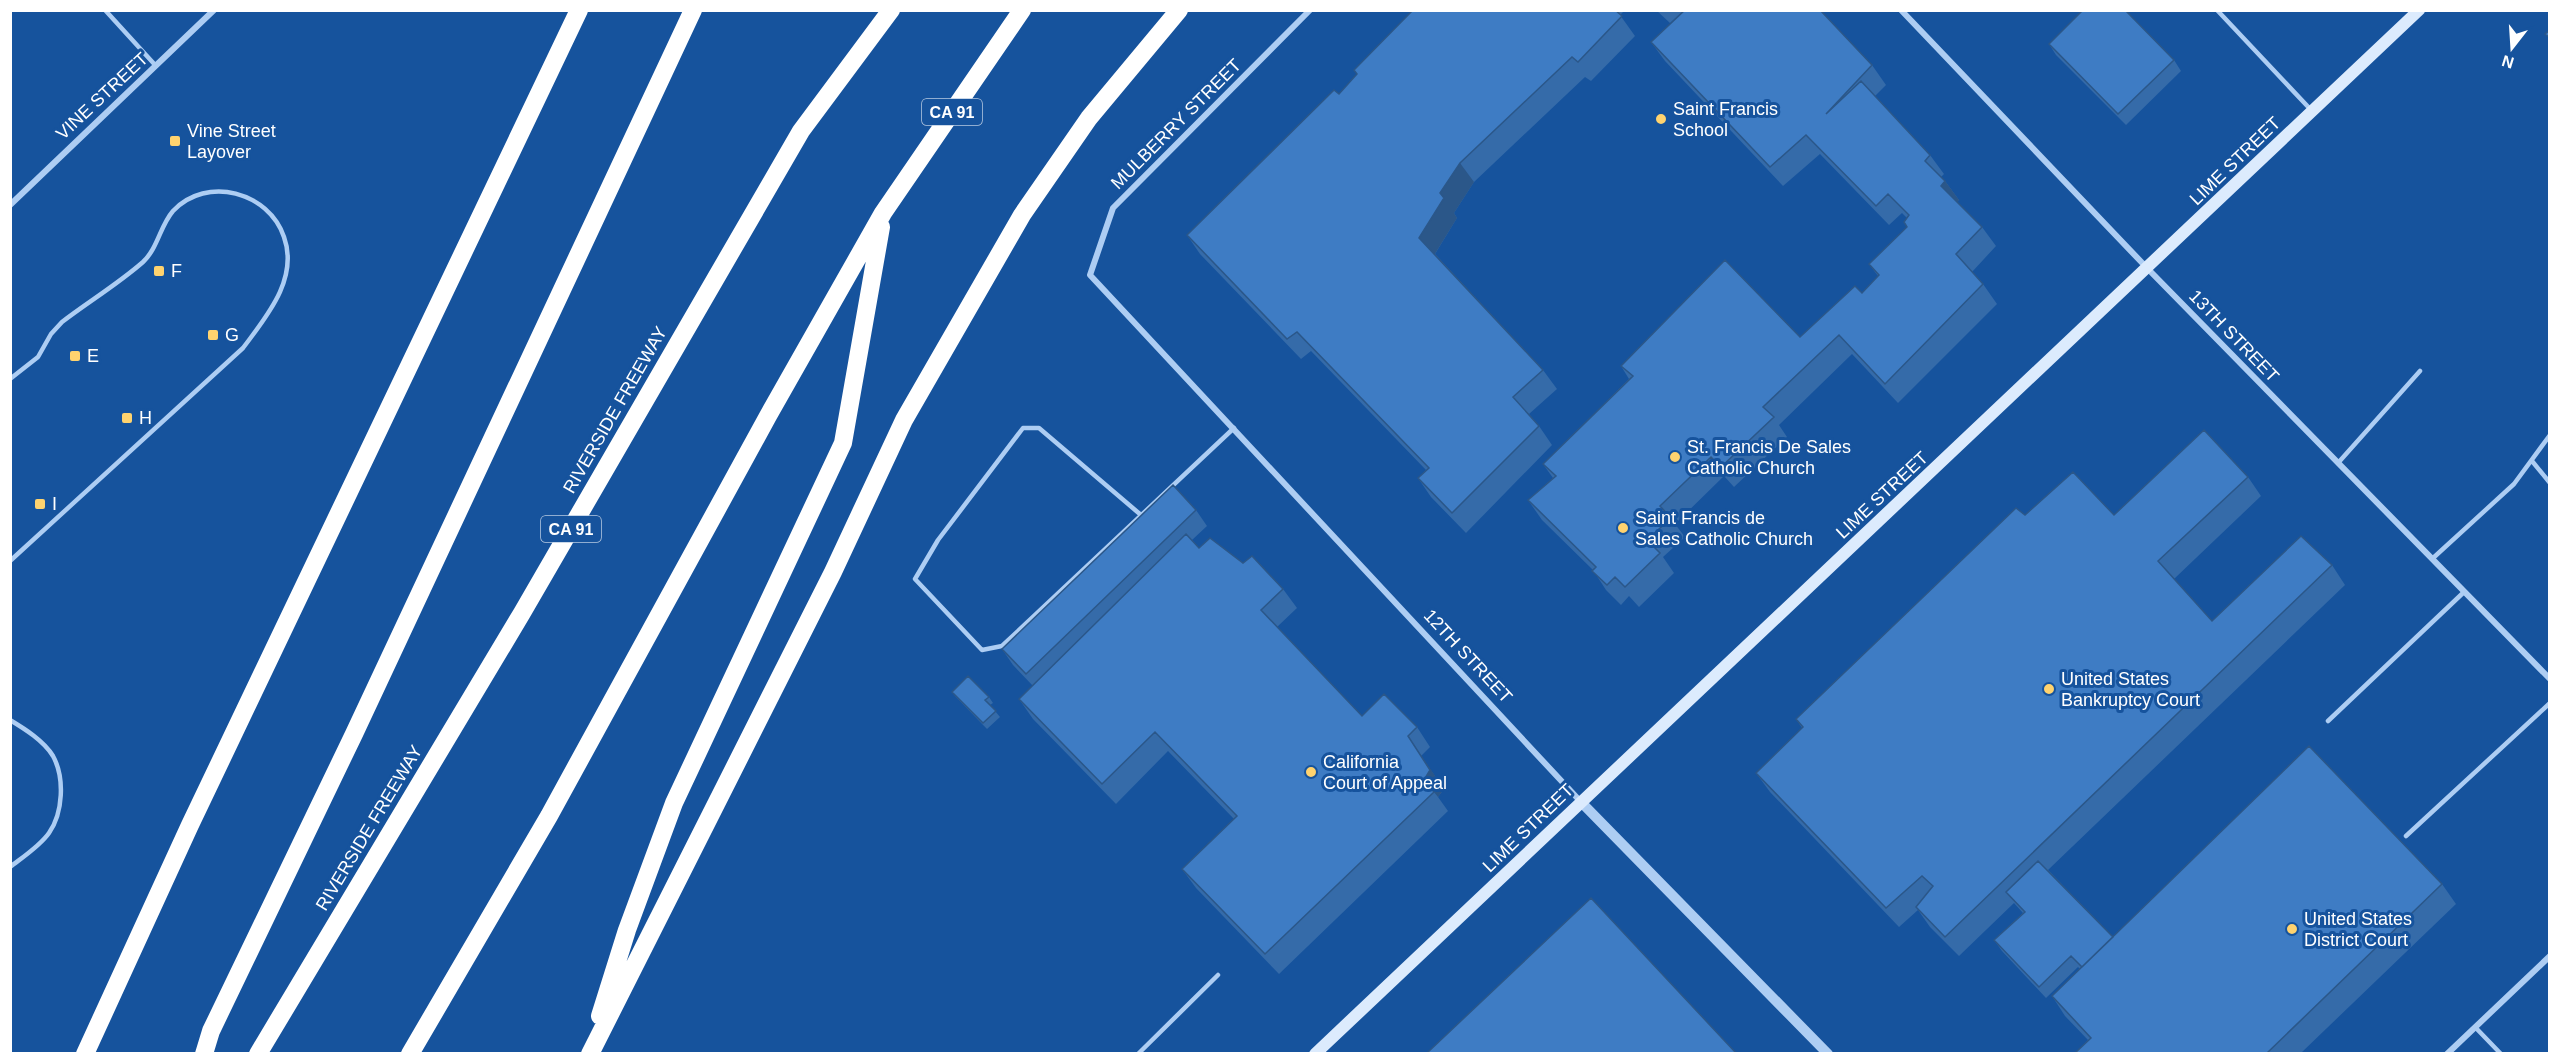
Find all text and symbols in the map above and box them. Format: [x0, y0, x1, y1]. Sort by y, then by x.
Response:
north arrow [2482, 18, 2542, 78]
street label: VINE STREET [52, 48, 152, 144]
text: N [2500, 52, 2516, 72]
street label: MULBERRY STREET [1107, 55, 1245, 193]
road number: CA 91 [922, 99, 982, 125]
place label: Saint Francis School [1673, 99, 1778, 140]
marker: Saint Francis School [1654, 112, 1668, 126]
street label: LIME STREET [2186, 113, 2284, 209]
place label: Vine Street Layover [187, 121, 276, 162]
marker: Vine Street Layover [168, 134, 182, 148]
place label: F [171, 261, 182, 281]
marker: F [152, 264, 166, 278]
street label: 13TH STREET [2185, 286, 2283, 386]
street label: RIVERSIDE FREEWAY [559, 323, 671, 497]
place label: G [225, 325, 239, 345]
marker: G [206, 328, 220, 342]
place label: E [87, 346, 99, 366]
marker: E [68, 349, 82, 363]
place label: H [139, 408, 152, 428]
marker: H [120, 411, 134, 425]
place label: St. Francis De Sales Catholic Church [1687, 437, 1851, 478]
street label: LIME STREET [1832, 447, 1932, 543]
marker: St. Francis De Sales Catholic Church [1668, 450, 1682, 464]
place label: I [52, 494, 57, 514]
marker: I [33, 497, 47, 511]
place label: Saint Francis de Sales Catholic Church [1635, 508, 1813, 549]
road number: CA 91 [541, 516, 601, 542]
marker: Saint Francis de Sales Catholic Church [1616, 521, 1630, 535]
street label: 12TH STREET [1420, 605, 1516, 707]
place label: United States Bankruptcy Court [2061, 669, 2200, 710]
marker: United States Bankruptcy Court [2042, 682, 2056, 696]
street label: RIVERSIDE FREEWAY [312, 742, 426, 914]
place label: California Court of Appeal [1323, 752, 1447, 793]
marker: California Court of Appeal [1304, 765, 1318, 779]
street label: LIME STREET [1479, 780, 1577, 876]
place label: United States District Court [2304, 909, 2412, 950]
marker: United States District Court [2285, 922, 2299, 936]

